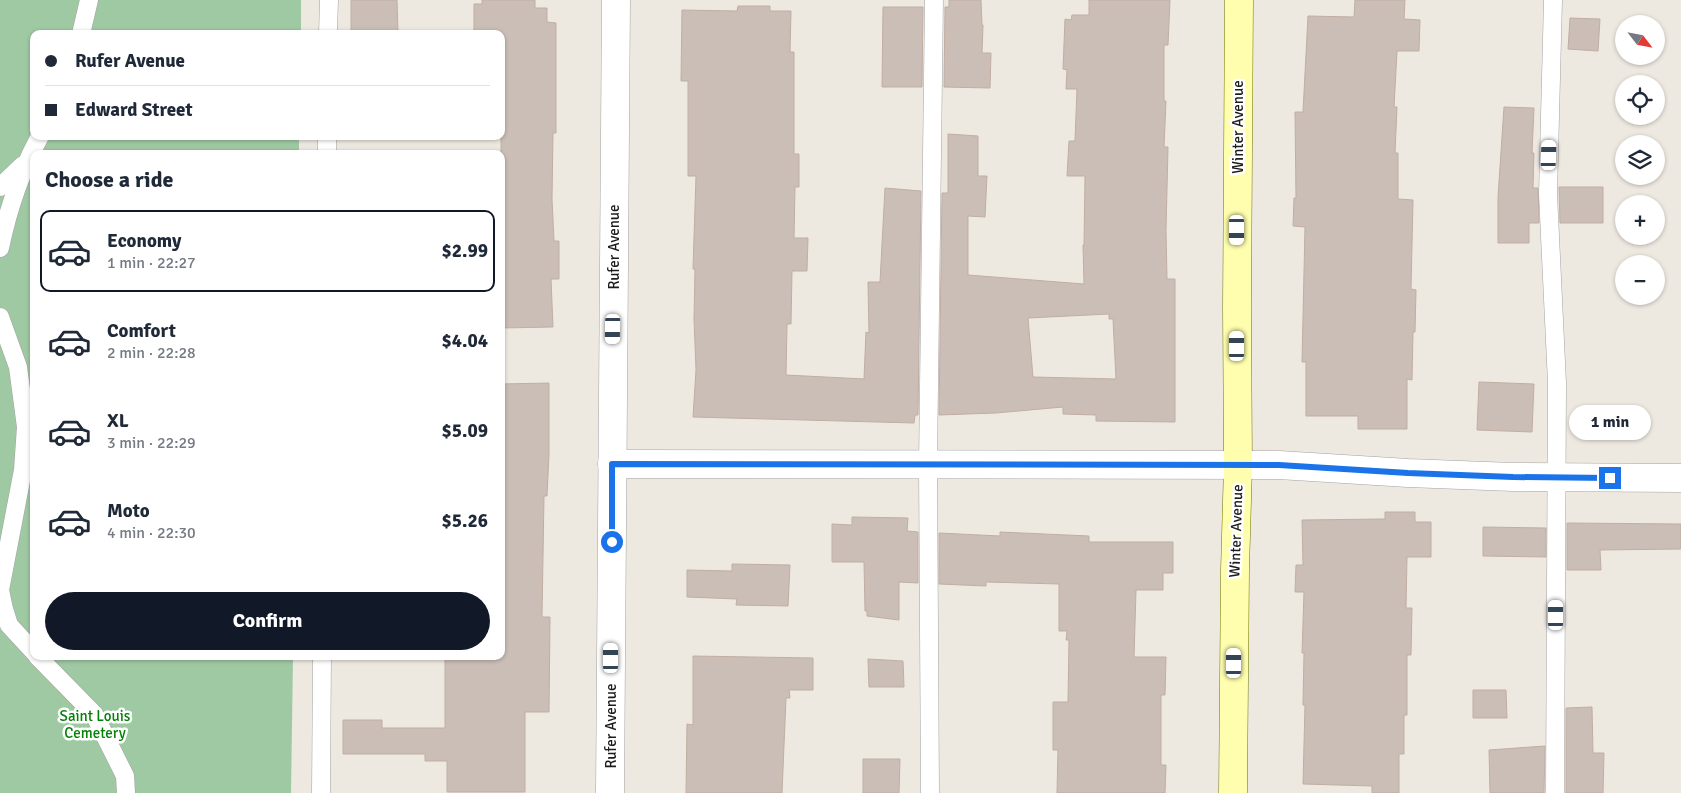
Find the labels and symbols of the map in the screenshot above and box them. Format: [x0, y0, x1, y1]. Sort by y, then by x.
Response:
north arrow [1615, 15, 1665, 65]
street label: Winter Avenue [1229, 80, 1247, 174]
car [1540, 140, 1557, 170]
street label: Rufer Avenue [605, 204, 623, 290]
car [1229, 215, 1244, 245]
car [605, 314, 620, 344]
car [1229, 331, 1244, 361]
callout: 1 min [1569, 406, 1651, 440]
route end [1599, 467, 1621, 489]
street label: Winter Avenue [1225, 484, 1247, 578]
route start [601, 531, 623, 553]
car [1548, 600, 1563, 630]
car [603, 643, 618, 673]
car [1226, 648, 1241, 678]
street label: Rufer Avenue [602, 683, 620, 769]
park label: Saint Louis Cemetery [60, 707, 131, 742]

